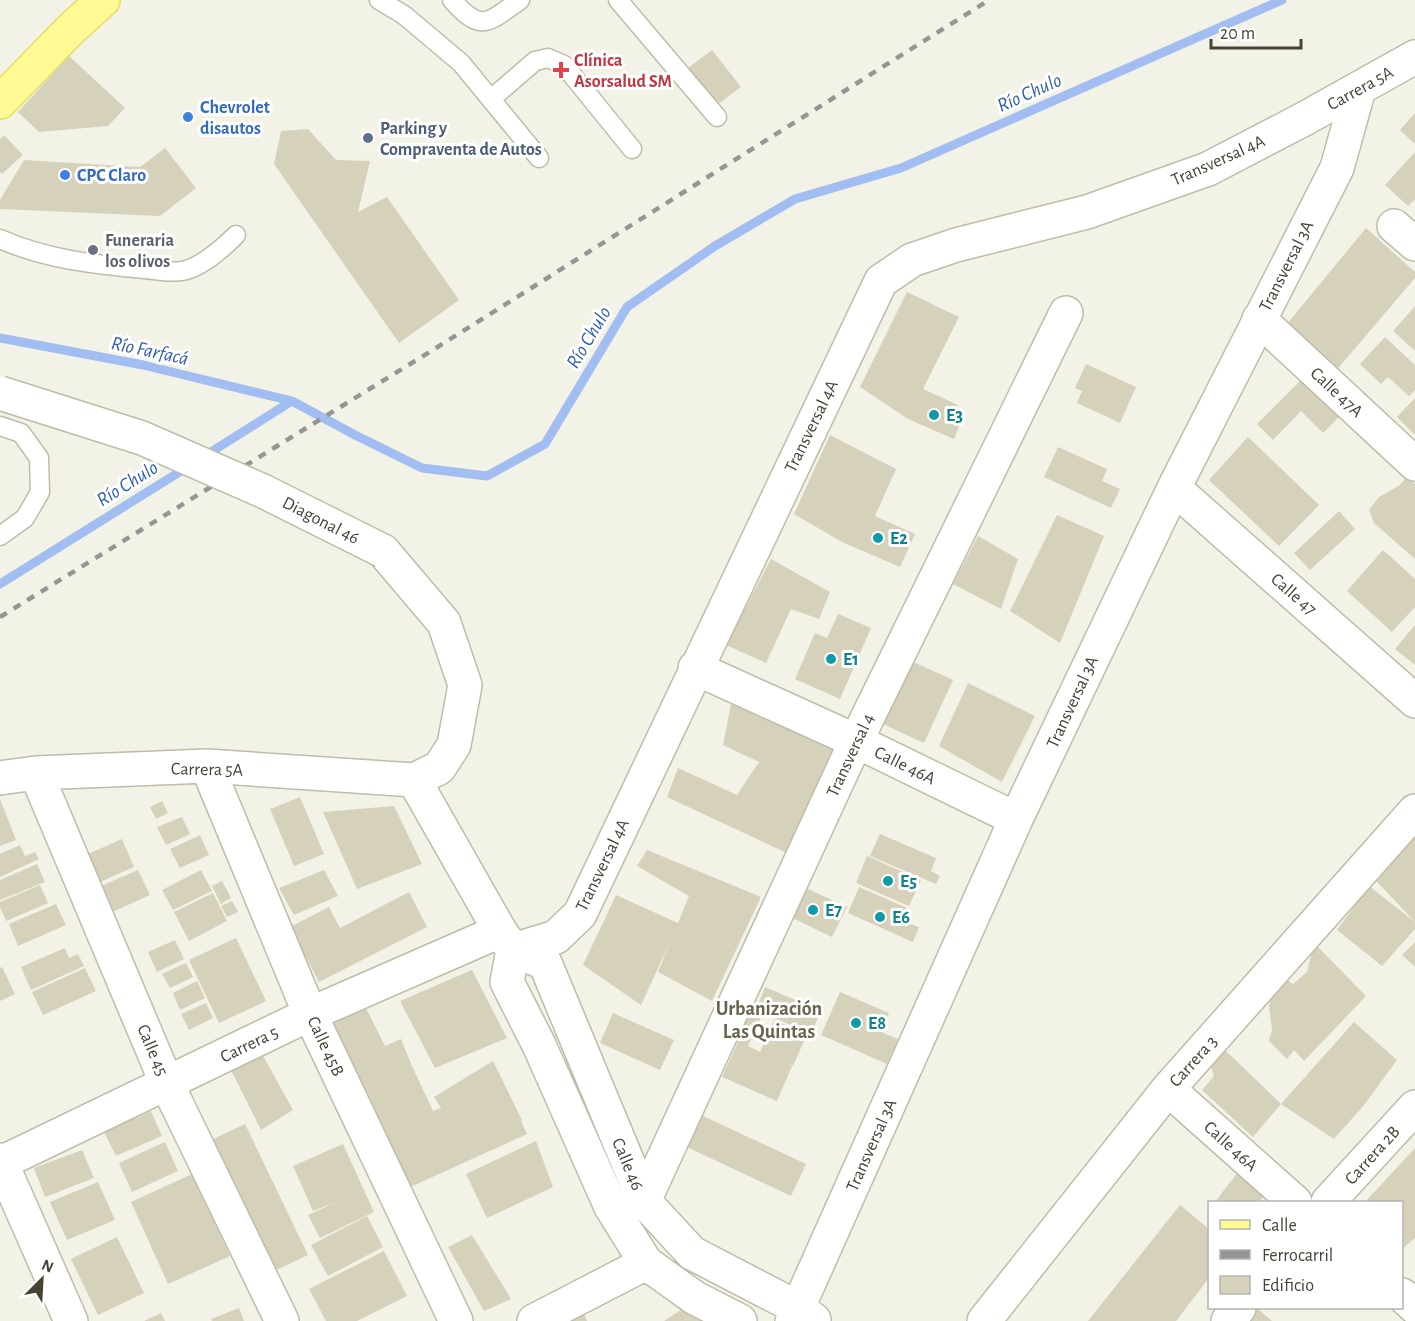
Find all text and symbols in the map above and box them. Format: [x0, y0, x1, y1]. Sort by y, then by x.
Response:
scale bar [1211, 12, 1301, 50]
text: 20 m [1220, 25, 1255, 43]
place label: Clínica Asorsalud SM [574, 52, 672, 91]
marker: Clínica Asorsalud SM [552, 61, 570, 79]
street label: Carrera 5A [1325, 63, 1397, 114]
water label: Río Chulo [994, 70, 1065, 116]
place label: Chevrolet disautos [200, 99, 270, 138]
marker: Chevrolet disautos [181, 110, 195, 124]
place label: Parking y Compraventa de Autos [380, 120, 542, 159]
marker: Parking y Compraventa de Autos [361, 131, 375, 145]
street label: Transversal 4A [1169, 132, 1268, 190]
place label: CPC Claro [77, 167, 146, 185]
marker: CPC Claro [58, 168, 72, 182]
street label: Transversal 3A [1256, 218, 1318, 315]
place label: Funeraria los olivos [105, 232, 174, 271]
marker: Funeraria los olivos [86, 243, 100, 257]
water label: Río Chulo [563, 303, 615, 372]
water label: Río Farfacá [109, 333, 190, 369]
street label: Calle 47A [1307, 364, 1366, 422]
street label: Transversal 4A [782, 377, 842, 475]
place label: E3 [946, 407, 963, 425]
marker: E3 [927, 408, 941, 422]
water label: Río Chulo [93, 457, 162, 510]
street label: Diagonal 46 [279, 494, 362, 548]
place label: E2 [890, 530, 908, 548]
marker: E2 [871, 531, 885, 545]
street label: Calle 47 [1267, 570, 1320, 619]
place label: E1 [843, 651, 859, 669]
marker: E1 [824, 652, 838, 666]
street label: Transversal 3A [1044, 653, 1102, 751]
street label: Transversal 4 [824, 711, 878, 800]
street label: Calle 46A [871, 743, 938, 789]
street label: Carrera 5A [171, 760, 244, 780]
street label: Transversal 4A [573, 816, 633, 914]
place label: E5 [900, 873, 917, 891]
marker: E5 [881, 874, 895, 888]
place label: E7 [825, 902, 842, 920]
marker: E7 [806, 903, 820, 917]
place label: E6 [892, 909, 910, 927]
marker: E6 [873, 910, 887, 924]
district label: Urbanización Las Quintas [716, 999, 822, 1043]
street label: Calle 45B [303, 1014, 347, 1079]
place label: E8 [868, 1015, 886, 1033]
marker: E8 [849, 1016, 863, 1030]
street label: Calle 45 [133, 1022, 171, 1079]
street label: Carrera 5 [218, 1023, 281, 1067]
street label: Carrera 3 [1166, 1033, 1221, 1091]
street label: Transversal 3A [844, 1096, 901, 1194]
street label: Calle 46A [1200, 1118, 1261, 1176]
street label: Carrera 2B [1342, 1123, 1404, 1189]
street label: Calle 46 [608, 1136, 646, 1193]
legend [1208, 1201, 1403, 1309]
text: Calle [1262, 1217, 1297, 1235]
text: Ferrocarril [1262, 1247, 1333, 1265]
north arrow [12, 1249, 72, 1309]
text: N [39, 1257, 56, 1276]
text: Edificio [1262, 1277, 1314, 1295]

